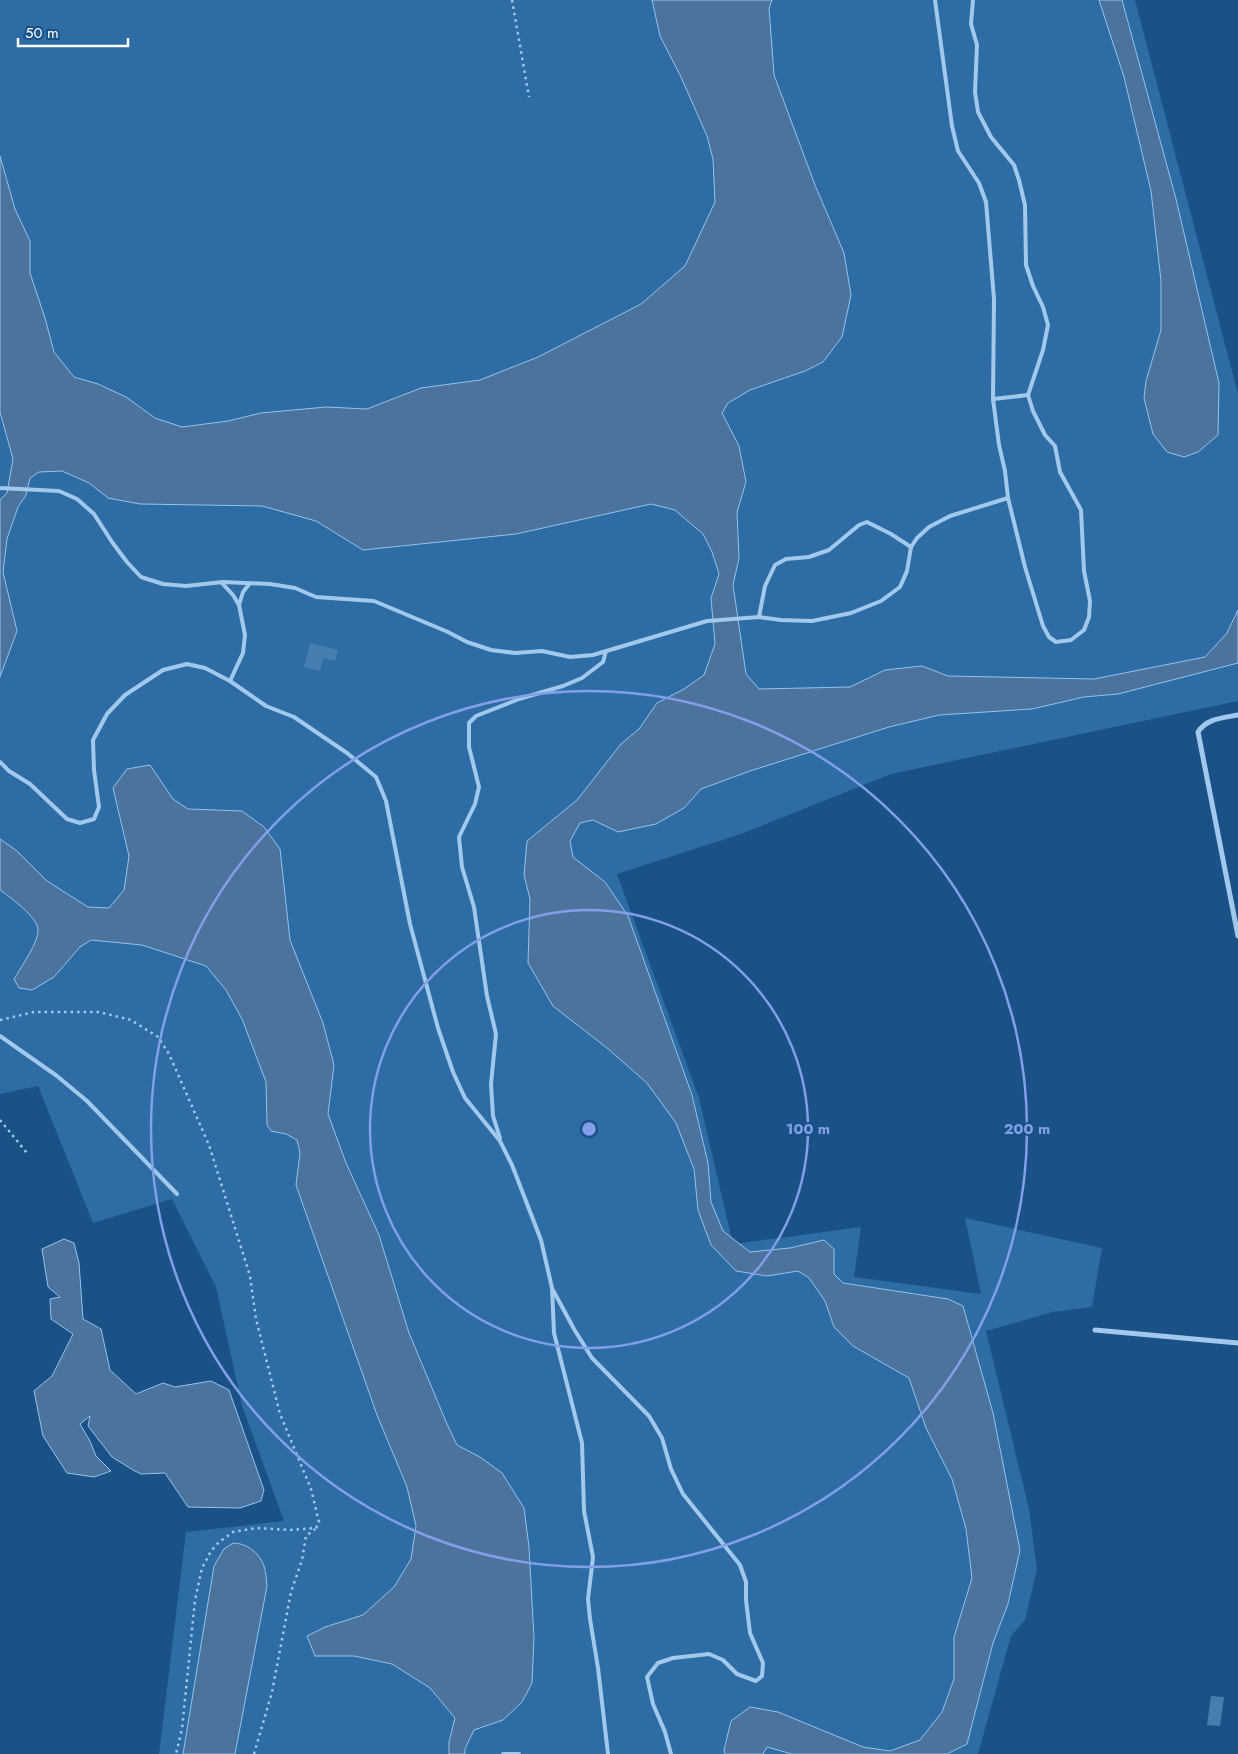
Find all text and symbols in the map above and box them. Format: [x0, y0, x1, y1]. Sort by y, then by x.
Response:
scale bar [18, 15, 128, 47]
text: 50 m [25, 22, 59, 44]
text: 100 m [786, 1118, 830, 1140]
text: 200 m [1004, 1118, 1050, 1140]
centre of rings [580, 1120, 598, 1138]

